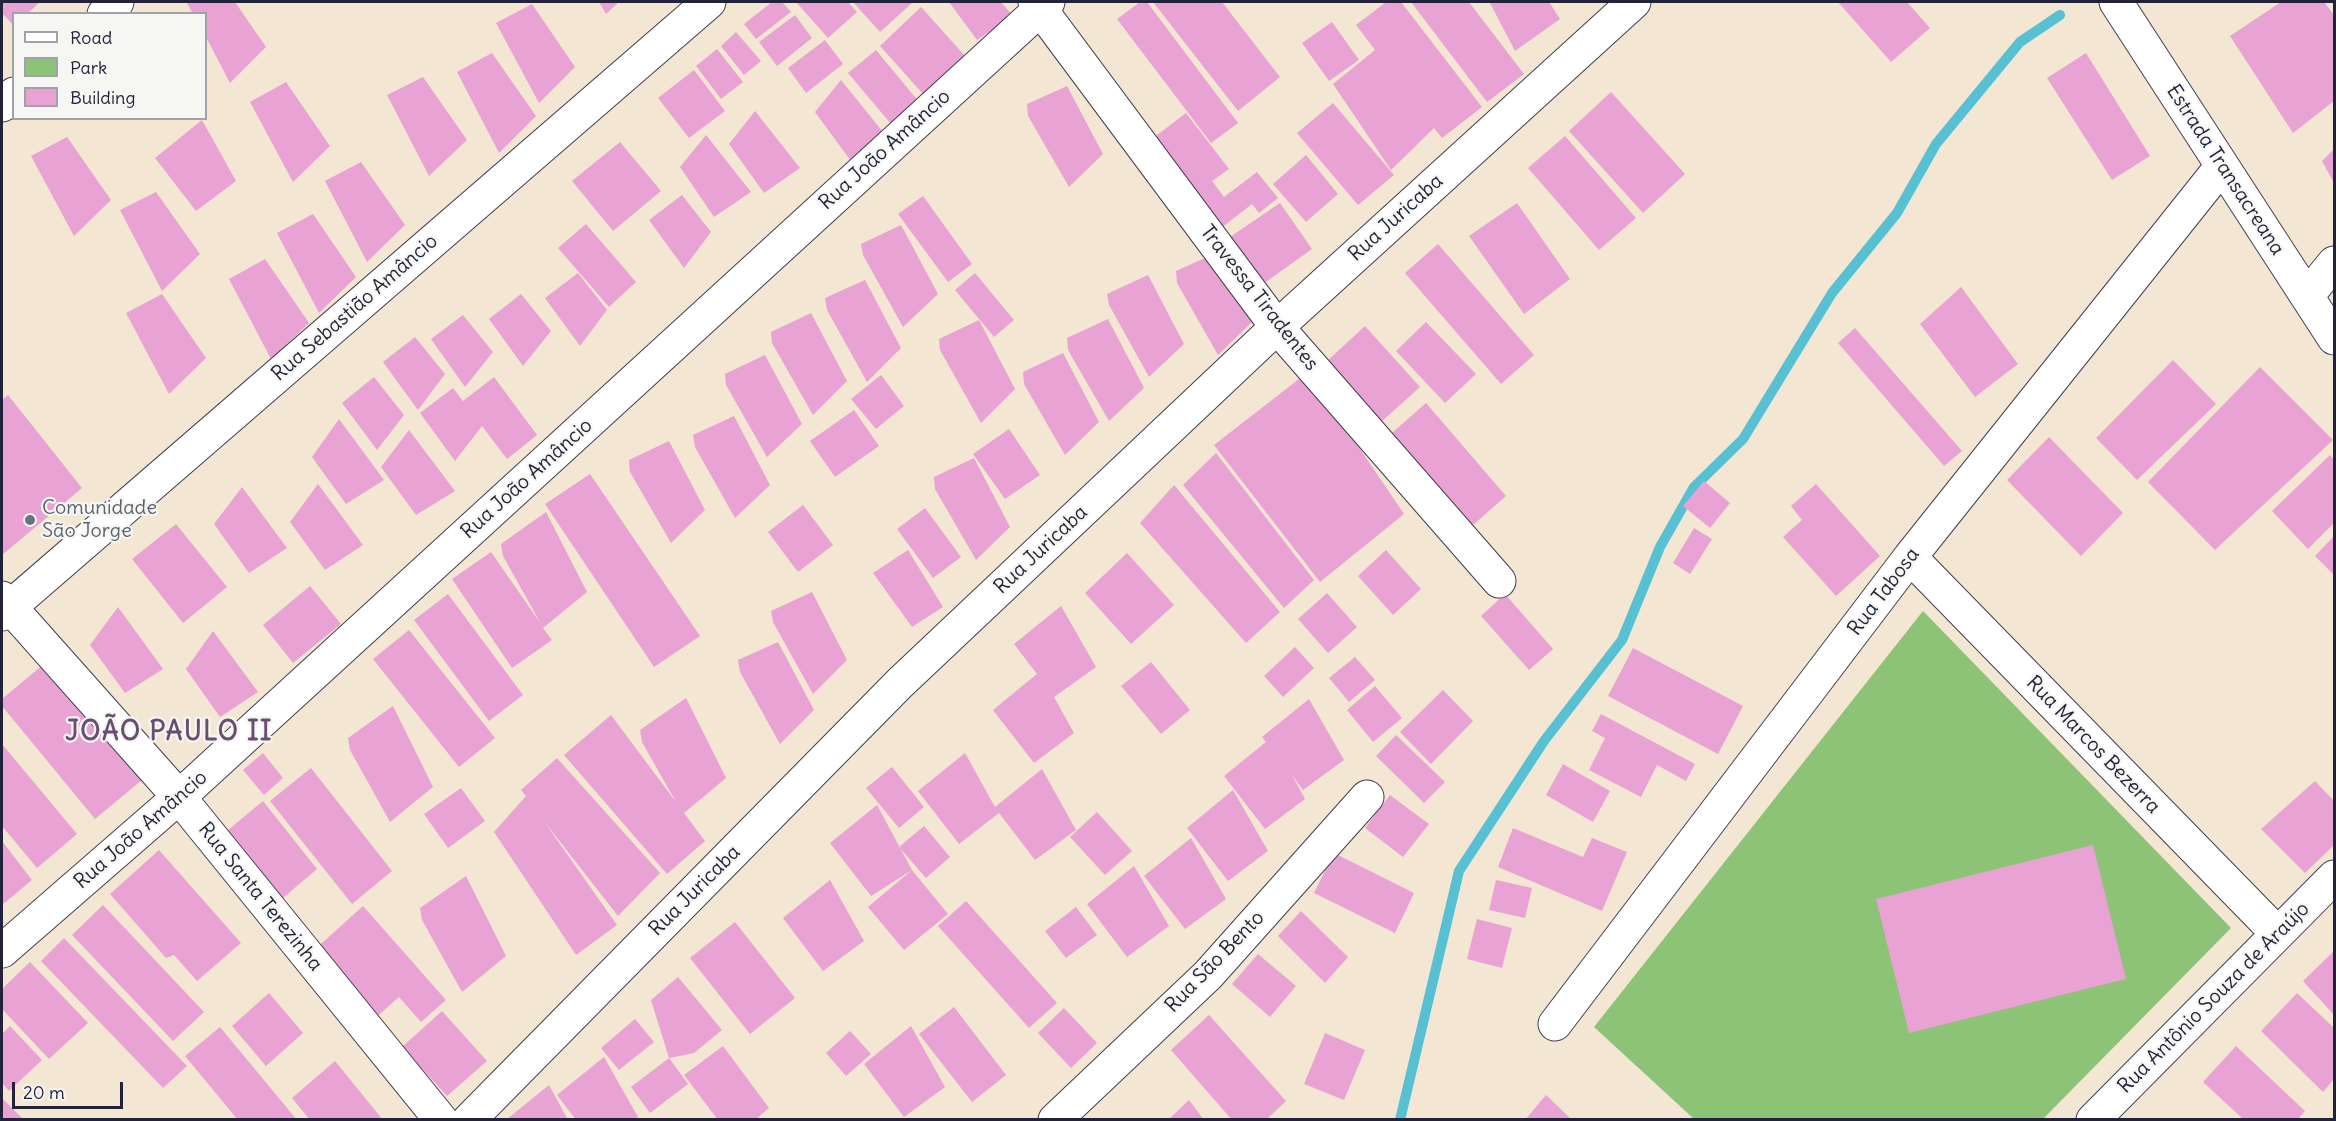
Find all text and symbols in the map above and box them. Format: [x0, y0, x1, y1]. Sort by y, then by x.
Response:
legend [12, 12, 207, 120]
text: Road [70, 26, 112, 49]
text: Park [70, 56, 107, 79]
street label: Estrada Transacreana [2161, 80, 2289, 260]
street label: Rua João Amâncio [814, 85, 956, 215]
text: Building [70, 86, 135, 109]
street label: Rua Juricaba [1344, 169, 1448, 267]
street label: Travessa Tiradentes [1195, 221, 1323, 375]
street label: Rua Sebastião Amâncio [267, 230, 443, 386]
street label: Rua João Amâncio [456, 414, 598, 544]
place label: Comunidade São Jorge [42, 496, 157, 543]
street label: Rua Juricaba [989, 501, 1093, 599]
marker: Comunidade São Jorge [23, 513, 37, 527]
street label: Rua Tabosa [1843, 543, 1925, 641]
street label: Rua Marcos Bezerra [2021, 671, 2165, 819]
district label: JOÃO PAULO II [65, 717, 273, 749]
street label: Rua João Amâncio [70, 766, 212, 894]
street label: Rua Santa Terezinha [193, 818, 327, 976]
street label: Rua Juricaba [645, 841, 745, 941]
street label: Rua Antônio Souza de Araújo [2113, 897, 2315, 1099]
street label: Rua São Bento [1160, 906, 1270, 1018]
scale bar [15, 1070, 126, 1108]
text: 20 m [23, 1081, 65, 1104]

